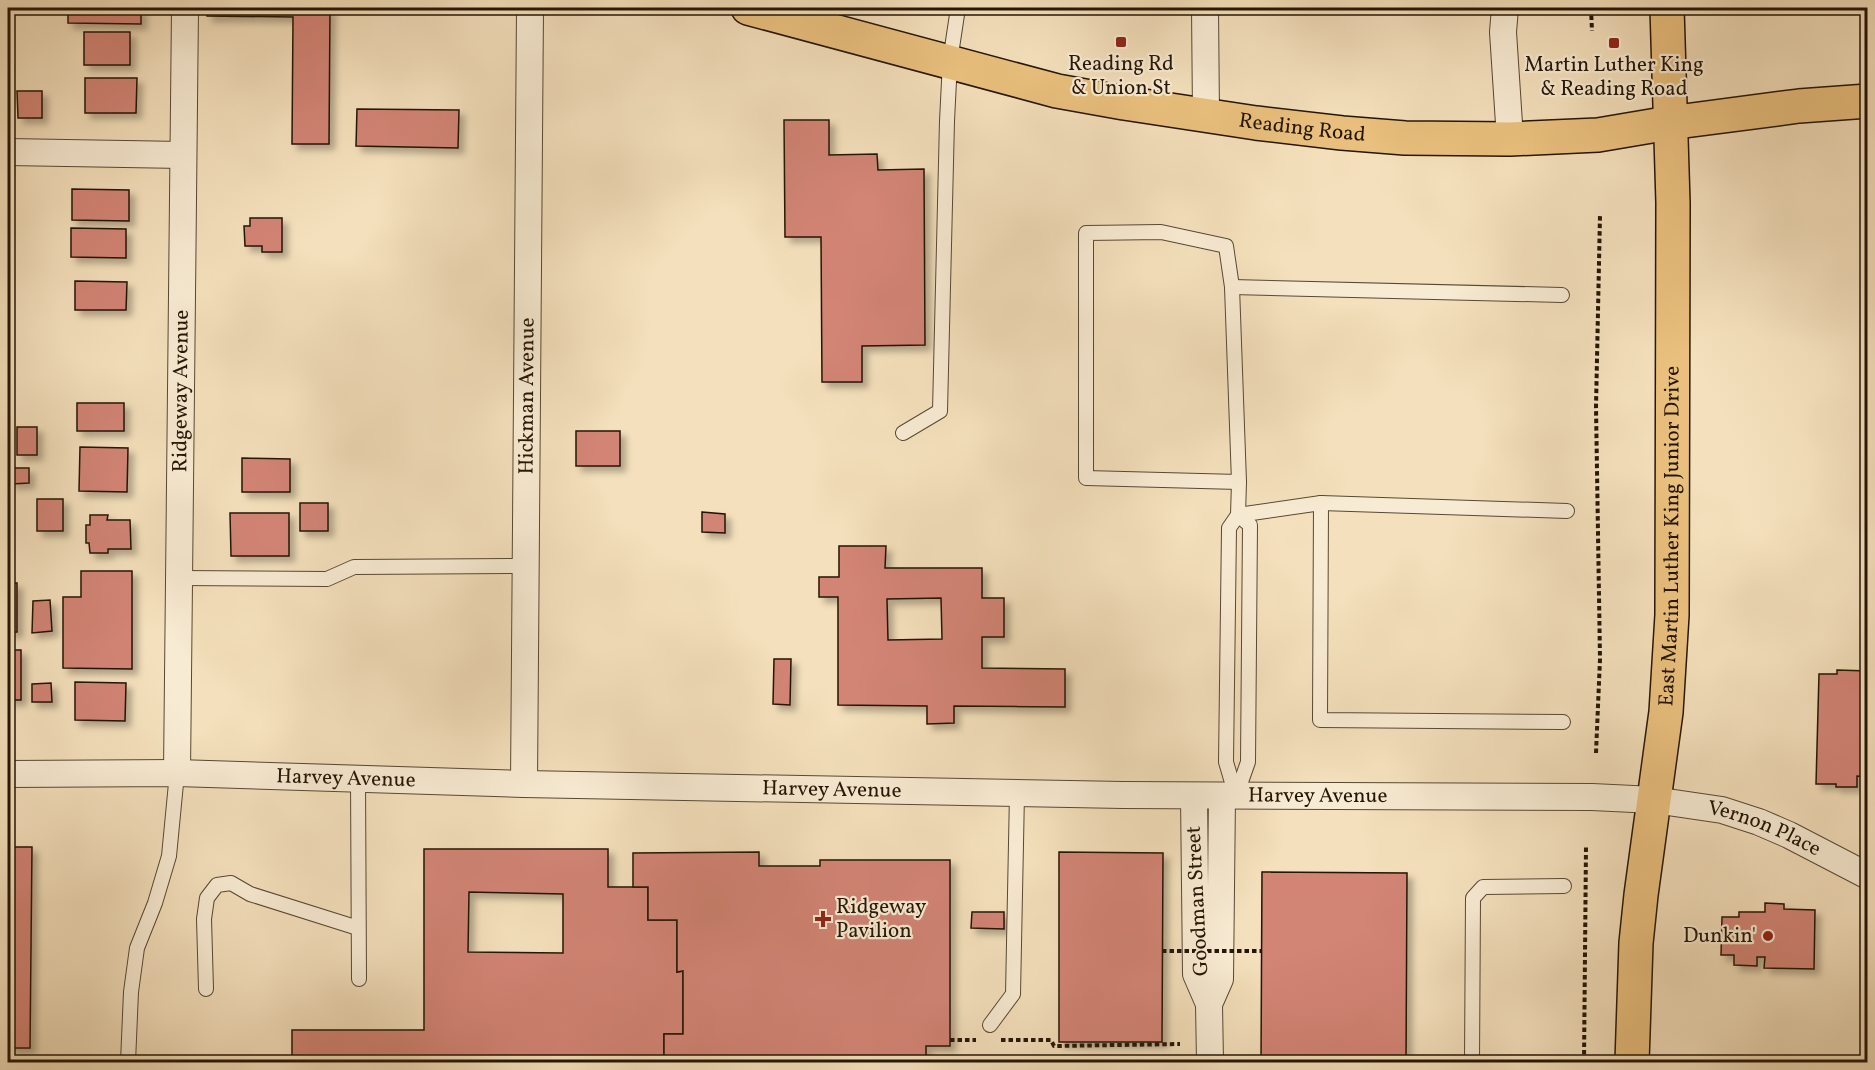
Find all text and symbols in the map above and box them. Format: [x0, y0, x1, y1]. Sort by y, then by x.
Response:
marker: Reading Rd & Union St [1114, 35, 1128, 49]
marker: Martin Luther King & Reading Road [1607, 36, 1621, 50]
place label: Reading Rd & Union St [1068, 50, 1174, 103]
place label: Martin Luther King & Reading Road [1524, 51, 1704, 104]
street label: Reading Road [1237, 106, 1367, 149]
street label: Ridgeway Avenue [166, 309, 196, 473]
street label: Hickman Avenue [512, 317, 542, 475]
street label: East Martin Luther King Junior Drive [1652, 366, 1687, 707]
street label: Harvey Avenue [276, 762, 416, 795]
street label: Harvey Avenue [762, 774, 902, 805]
street label: Harvey Avenue [1248, 781, 1388, 811]
street label: Vernon Place [1706, 794, 1826, 864]
street label: Goodman Street [1180, 825, 1216, 977]
place label: Ridgeway Pavilion [836, 893, 927, 946]
marker: Ridgeway Pavilion [814, 910, 832, 928]
place label: Dunkin' [1683, 922, 1756, 951]
marker: Dunkin' [1761, 929, 1775, 943]

